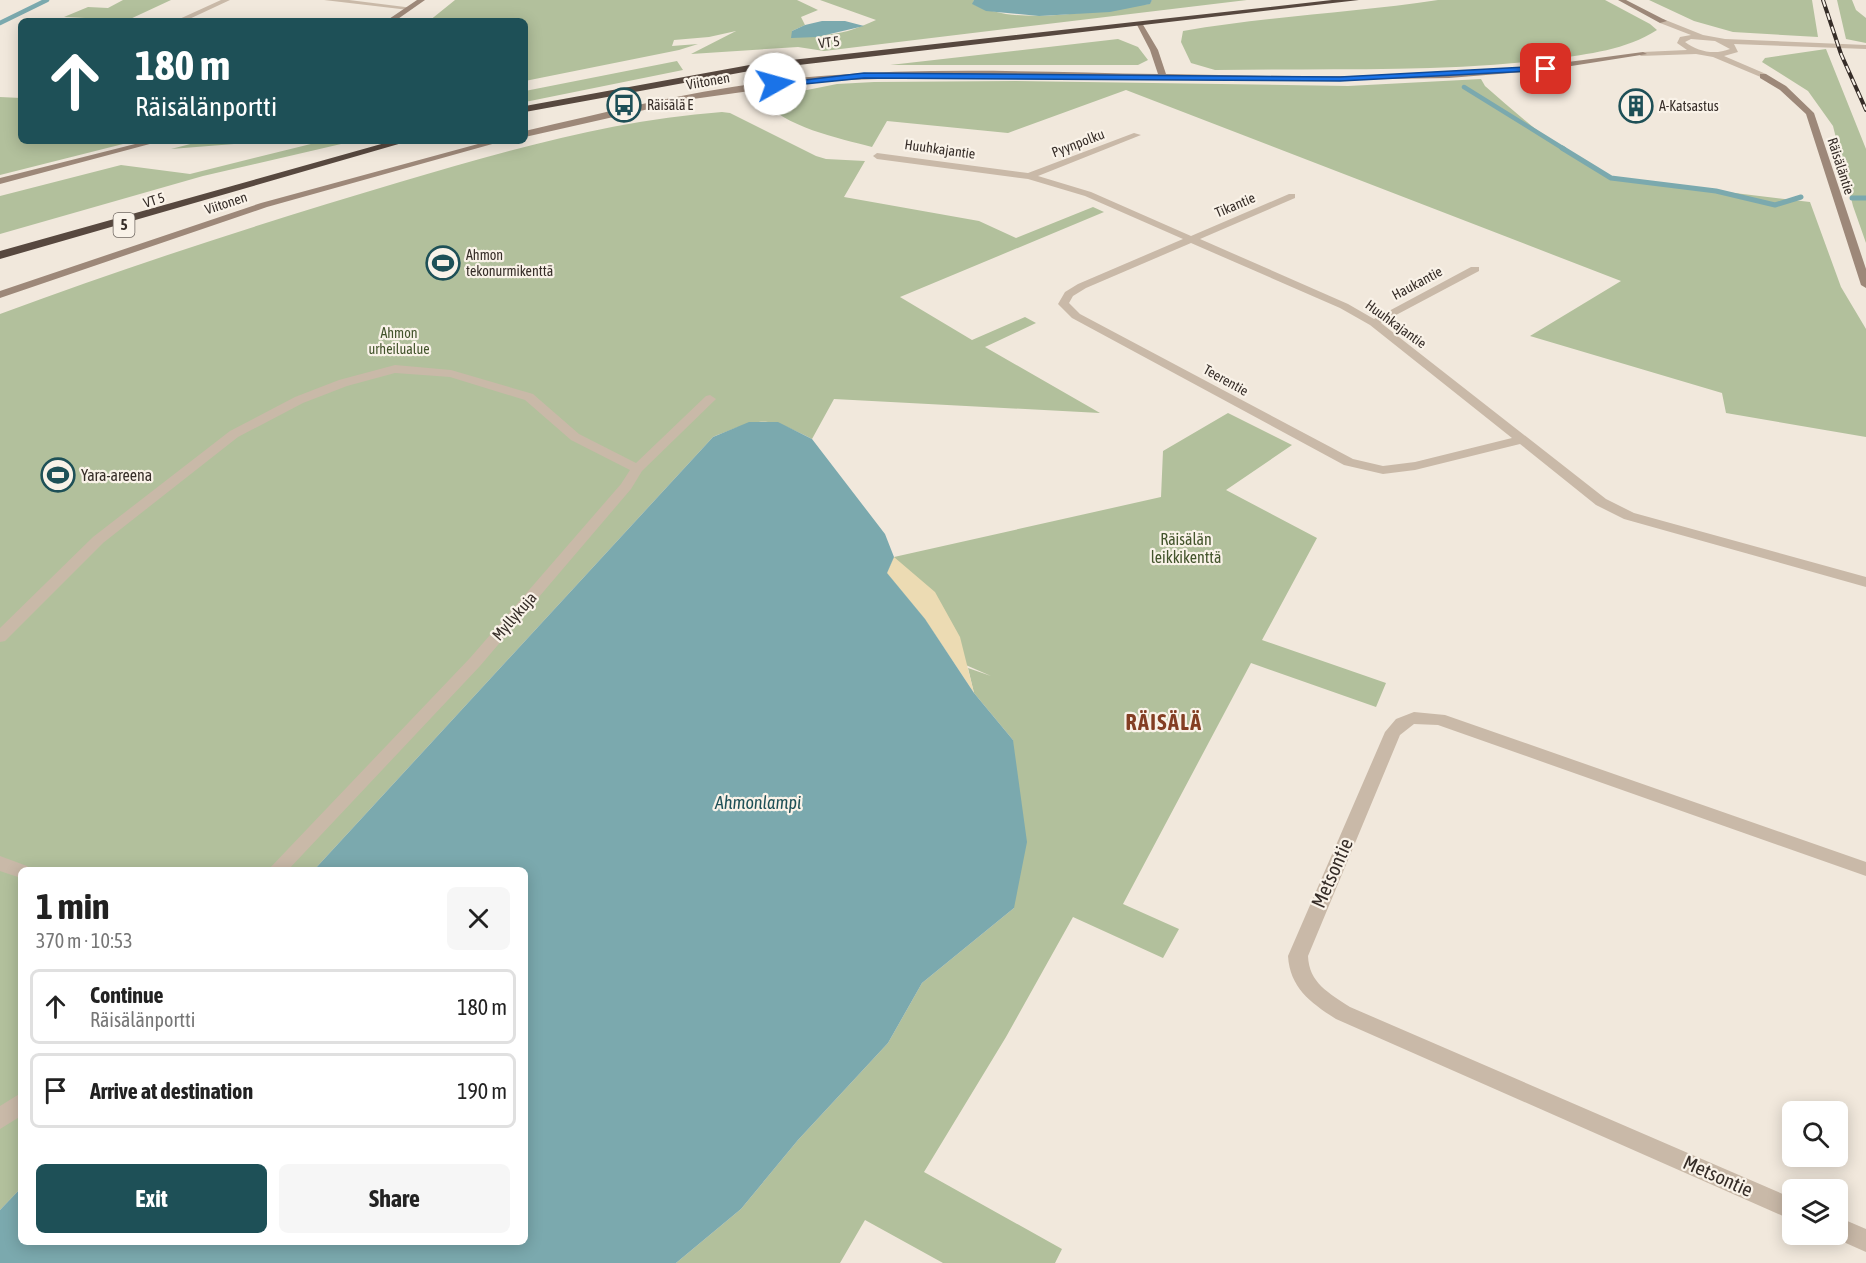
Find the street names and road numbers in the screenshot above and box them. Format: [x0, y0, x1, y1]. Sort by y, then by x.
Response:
street label: VT 5 [817, 33, 841, 51]
street label: Viitonen [685, 69, 731, 93]
street label: Pyynpolku [1049, 126, 1107, 160]
street label: Huuhkajantie [904, 136, 976, 162]
street label: Räisäläntie [1824, 136, 1858, 196]
street label: VT 5 [141, 189, 167, 211]
street label: Viitonen [203, 189, 249, 217]
street label: Tikantie [1212, 189, 1258, 221]
road number: 5 [114, 213, 134, 237]
street label: Haukantie [1389, 263, 1445, 303]
street label: Huuhkajantie [1362, 297, 1430, 351]
street label: Teerentie [1201, 361, 1251, 399]
street label: Myllykuja [488, 588, 541, 644]
street label: Metsontie [1306, 834, 1357, 911]
street label: Metsontie [1680, 1150, 1757, 1201]

